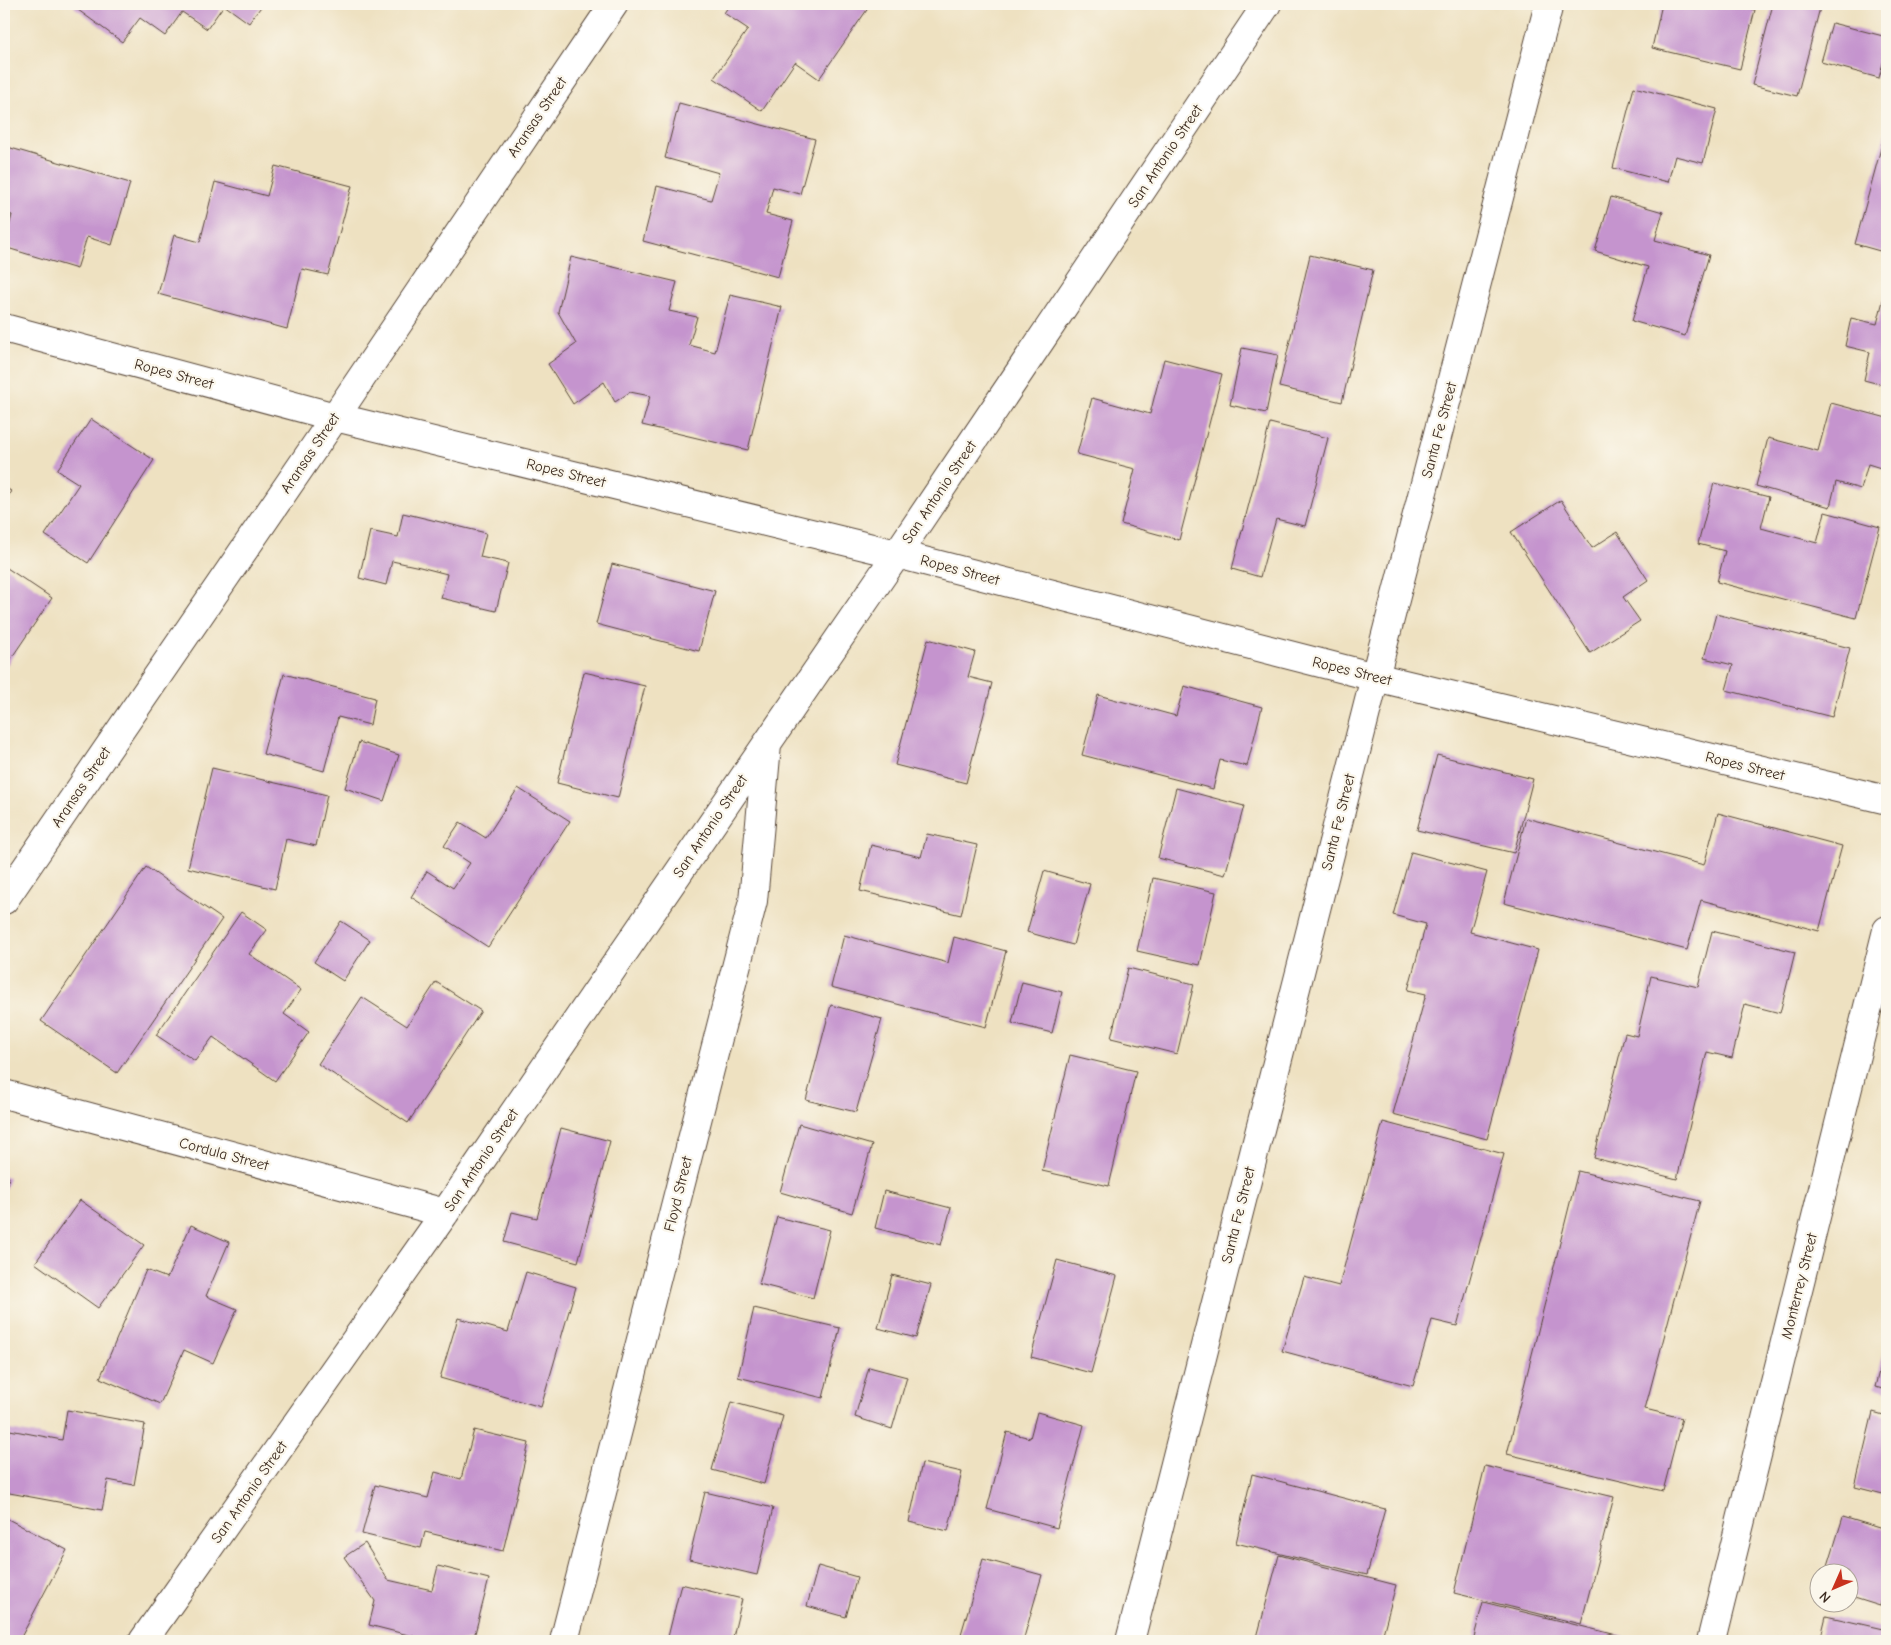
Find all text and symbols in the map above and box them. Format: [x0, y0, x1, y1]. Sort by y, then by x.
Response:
street label: Aransas Street [503, 73, 571, 161]
street label: San Antonio Street [1124, 101, 1206, 211]
street label: Ropes Street [133, 355, 216, 393]
street label: Santa Fe Street [1418, 379, 1461, 480]
street label: Aransas Street [276, 409, 344, 497]
street label: San Antonio Street [898, 437, 980, 547]
street label: Ropes Street [525, 454, 608, 492]
street label: Ropes Street [919, 551, 1002, 589]
street label: Ropes Street [1311, 652, 1394, 690]
street label: Aransas Street [47, 743, 115, 831]
street label: Ropes Street [1704, 747, 1787, 785]
street label: San Antonio Street [669, 771, 751, 881]
street label: Santa Fe Street [1317, 771, 1359, 872]
street label: San Antonio Street [440, 1105, 522, 1215]
street label: Cordula Street [177, 1133, 271, 1175]
street label: Floyd Street [660, 1154, 696, 1233]
street label: Santa Fe Street [1217, 1164, 1259, 1265]
street label: Monterrey Street [1777, 1230, 1821, 1341]
street label: San Antonio Street [207, 1437, 291, 1546]
north arrow [1808, 1562, 1858, 1612]
text: N [1816, 1588, 1834, 1606]

